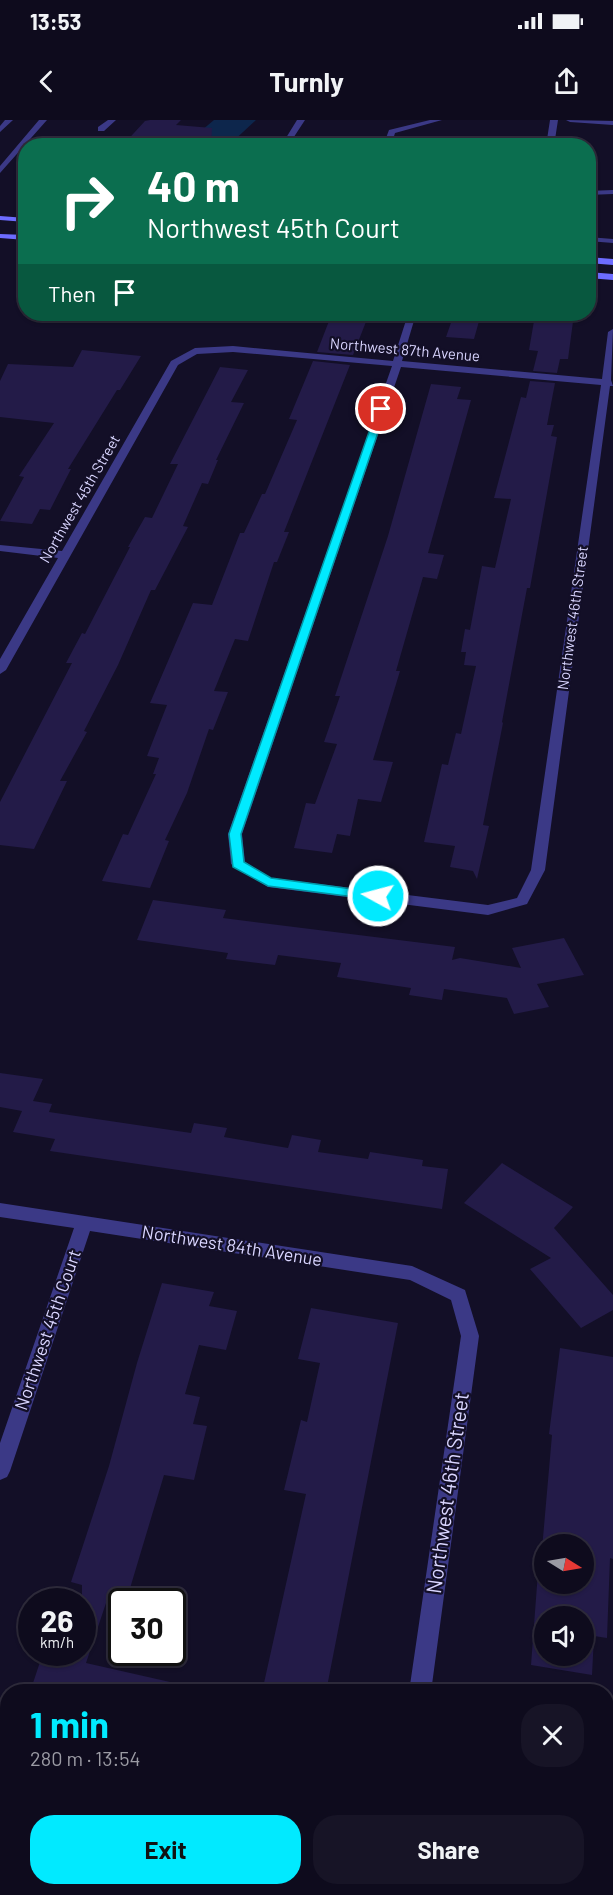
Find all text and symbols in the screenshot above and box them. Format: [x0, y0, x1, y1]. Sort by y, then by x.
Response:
text: 13:53 [30, 8, 81, 34]
icon: back [30, 65, 63, 98]
text: Turnly [269, 65, 344, 97]
icon: share [550, 65, 583, 98]
text: 40 m [147, 160, 240, 210]
icon: right [48, 162, 126, 240]
text: Northwest 45th Court [147, 211, 400, 243]
icon: arrive [108, 276, 141, 309]
text: Then [48, 280, 96, 306]
street label: Northwest 87th Avenue [329, 333, 481, 365]
pin [355, 383, 406, 434]
icon: arrive [364, 392, 397, 425]
street label: Northwest 45th Street [35, 431, 123, 566]
street label: Northwest 46th Street [553, 545, 591, 691]
position arrow [346, 864, 410, 928]
street label: Northwest 84th Avenue [140, 1220, 324, 1270]
street label: Northwest 45th Court [9, 1246, 85, 1413]
street label: Northwest 46th Street [420, 1391, 473, 1595]
north arrow [534, 1534, 594, 1594]
map controls [534, 1534, 594, 1666]
speed limit sign: 30 [108, 1588, 186, 1666]
text: 26 [41, 1602, 73, 1638]
button: sound [534, 1606, 594, 1666]
text: km/h [40, 1633, 74, 1651]
text: 1 min [30, 1702, 109, 1745]
button: close [521, 1704, 584, 1767]
text: 280 m · 13:54 [30, 1746, 141, 1770]
button: Exit [30, 1815, 301, 1884]
button: Share [313, 1815, 584, 1884]

